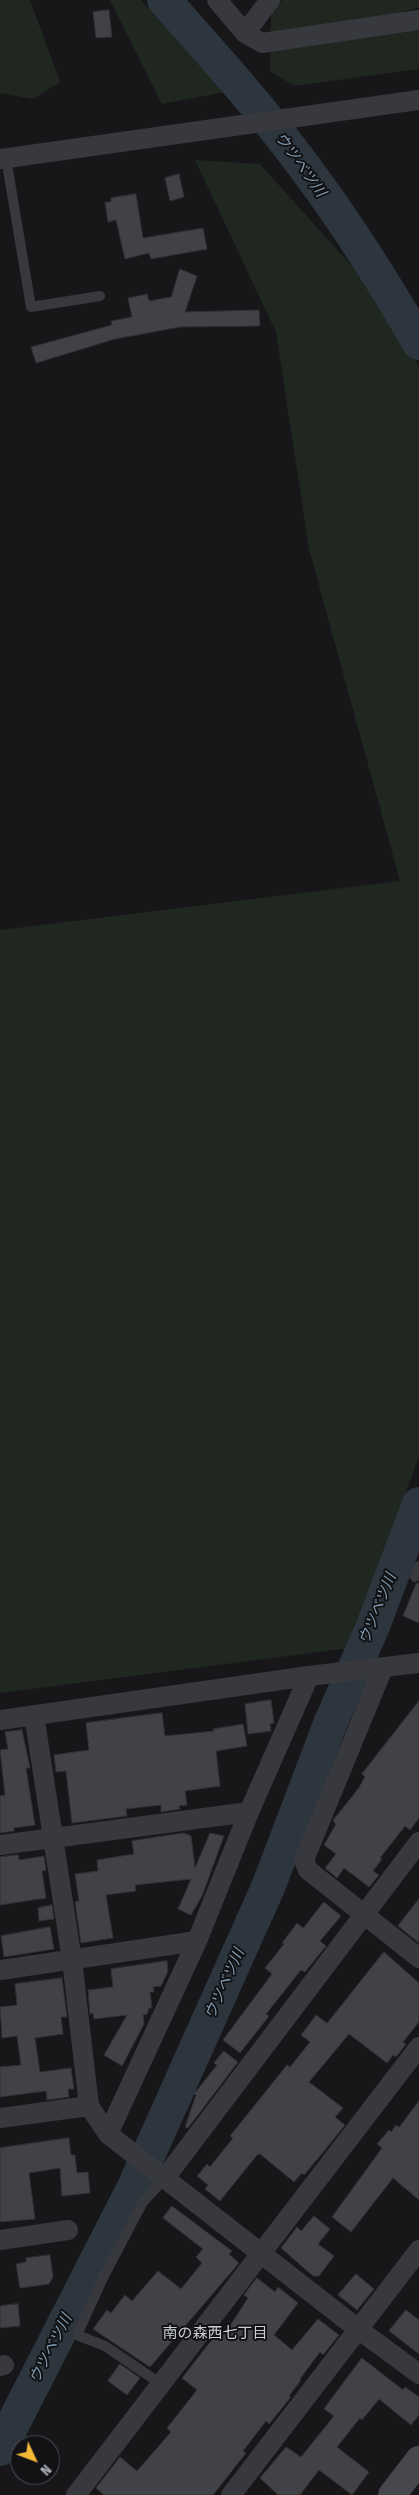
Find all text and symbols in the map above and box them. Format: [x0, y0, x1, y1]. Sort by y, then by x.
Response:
water label: ウツベツ川 [271, 129, 329, 201]
water label: ウツベツ川 [356, 1571, 400, 1647]
water label: ウツベツ川 [202, 1946, 248, 2022]
water label: ウツベツ川 [26, 2312, 76, 2386]
district label: 南の森西七丁目 [163, 2325, 267, 2343]
north arrow [10, 2435, 60, 2485]
text: N [37, 2461, 55, 2479]

